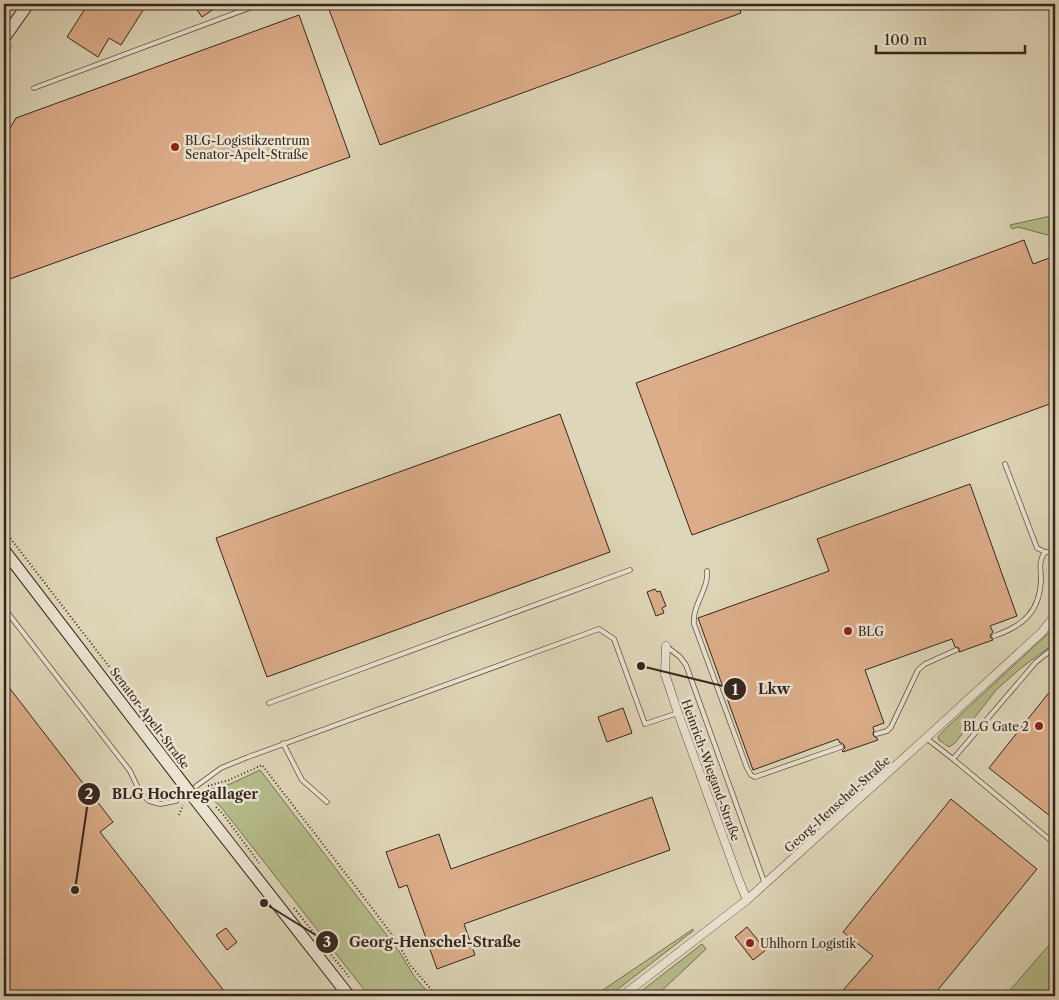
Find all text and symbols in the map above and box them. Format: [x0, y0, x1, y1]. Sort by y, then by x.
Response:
scale bar [876, 22, 1025, 54]
text: 100 m [884, 30, 927, 49]
place label: BLG-Logistikzentrum Senator-Apelt-Straße [185, 133, 310, 162]
marker: BLG-Logistikzentrum Senator-Apelt-Straße [169, 141, 181, 153]
place label: BLG [858, 624, 884, 639]
marker: BLG [842, 625, 854, 637]
street label: Senator-Apelt-Straße [107, 664, 193, 772]
callout: Lkw [723, 675, 800, 704]
text: 1 [732, 680, 739, 699]
text: Lkw [758, 680, 791, 698]
street label: Heinrich-Wiegand-Straße [678, 697, 744, 843]
place label: BLG Gate 2 [963, 719, 1029, 734]
marker: BLG Gate 2 [1033, 720, 1045, 732]
street label: Georg-Henschel-Straße [781, 752, 893, 856]
callout: BLG Hochregallager [77, 780, 268, 809]
text: 2 [85, 784, 94, 803]
text: BLG Hochregallager [112, 785, 258, 803]
callout: Georg-Henschel-Straße [314, 927, 531, 956]
text: 3 [323, 932, 331, 951]
text: Georg-Henschel-Straße [349, 933, 521, 951]
place label: Uhlhorn Logistik [760, 936, 857, 951]
marker: Uhlhorn Logistik [744, 937, 756, 949]

